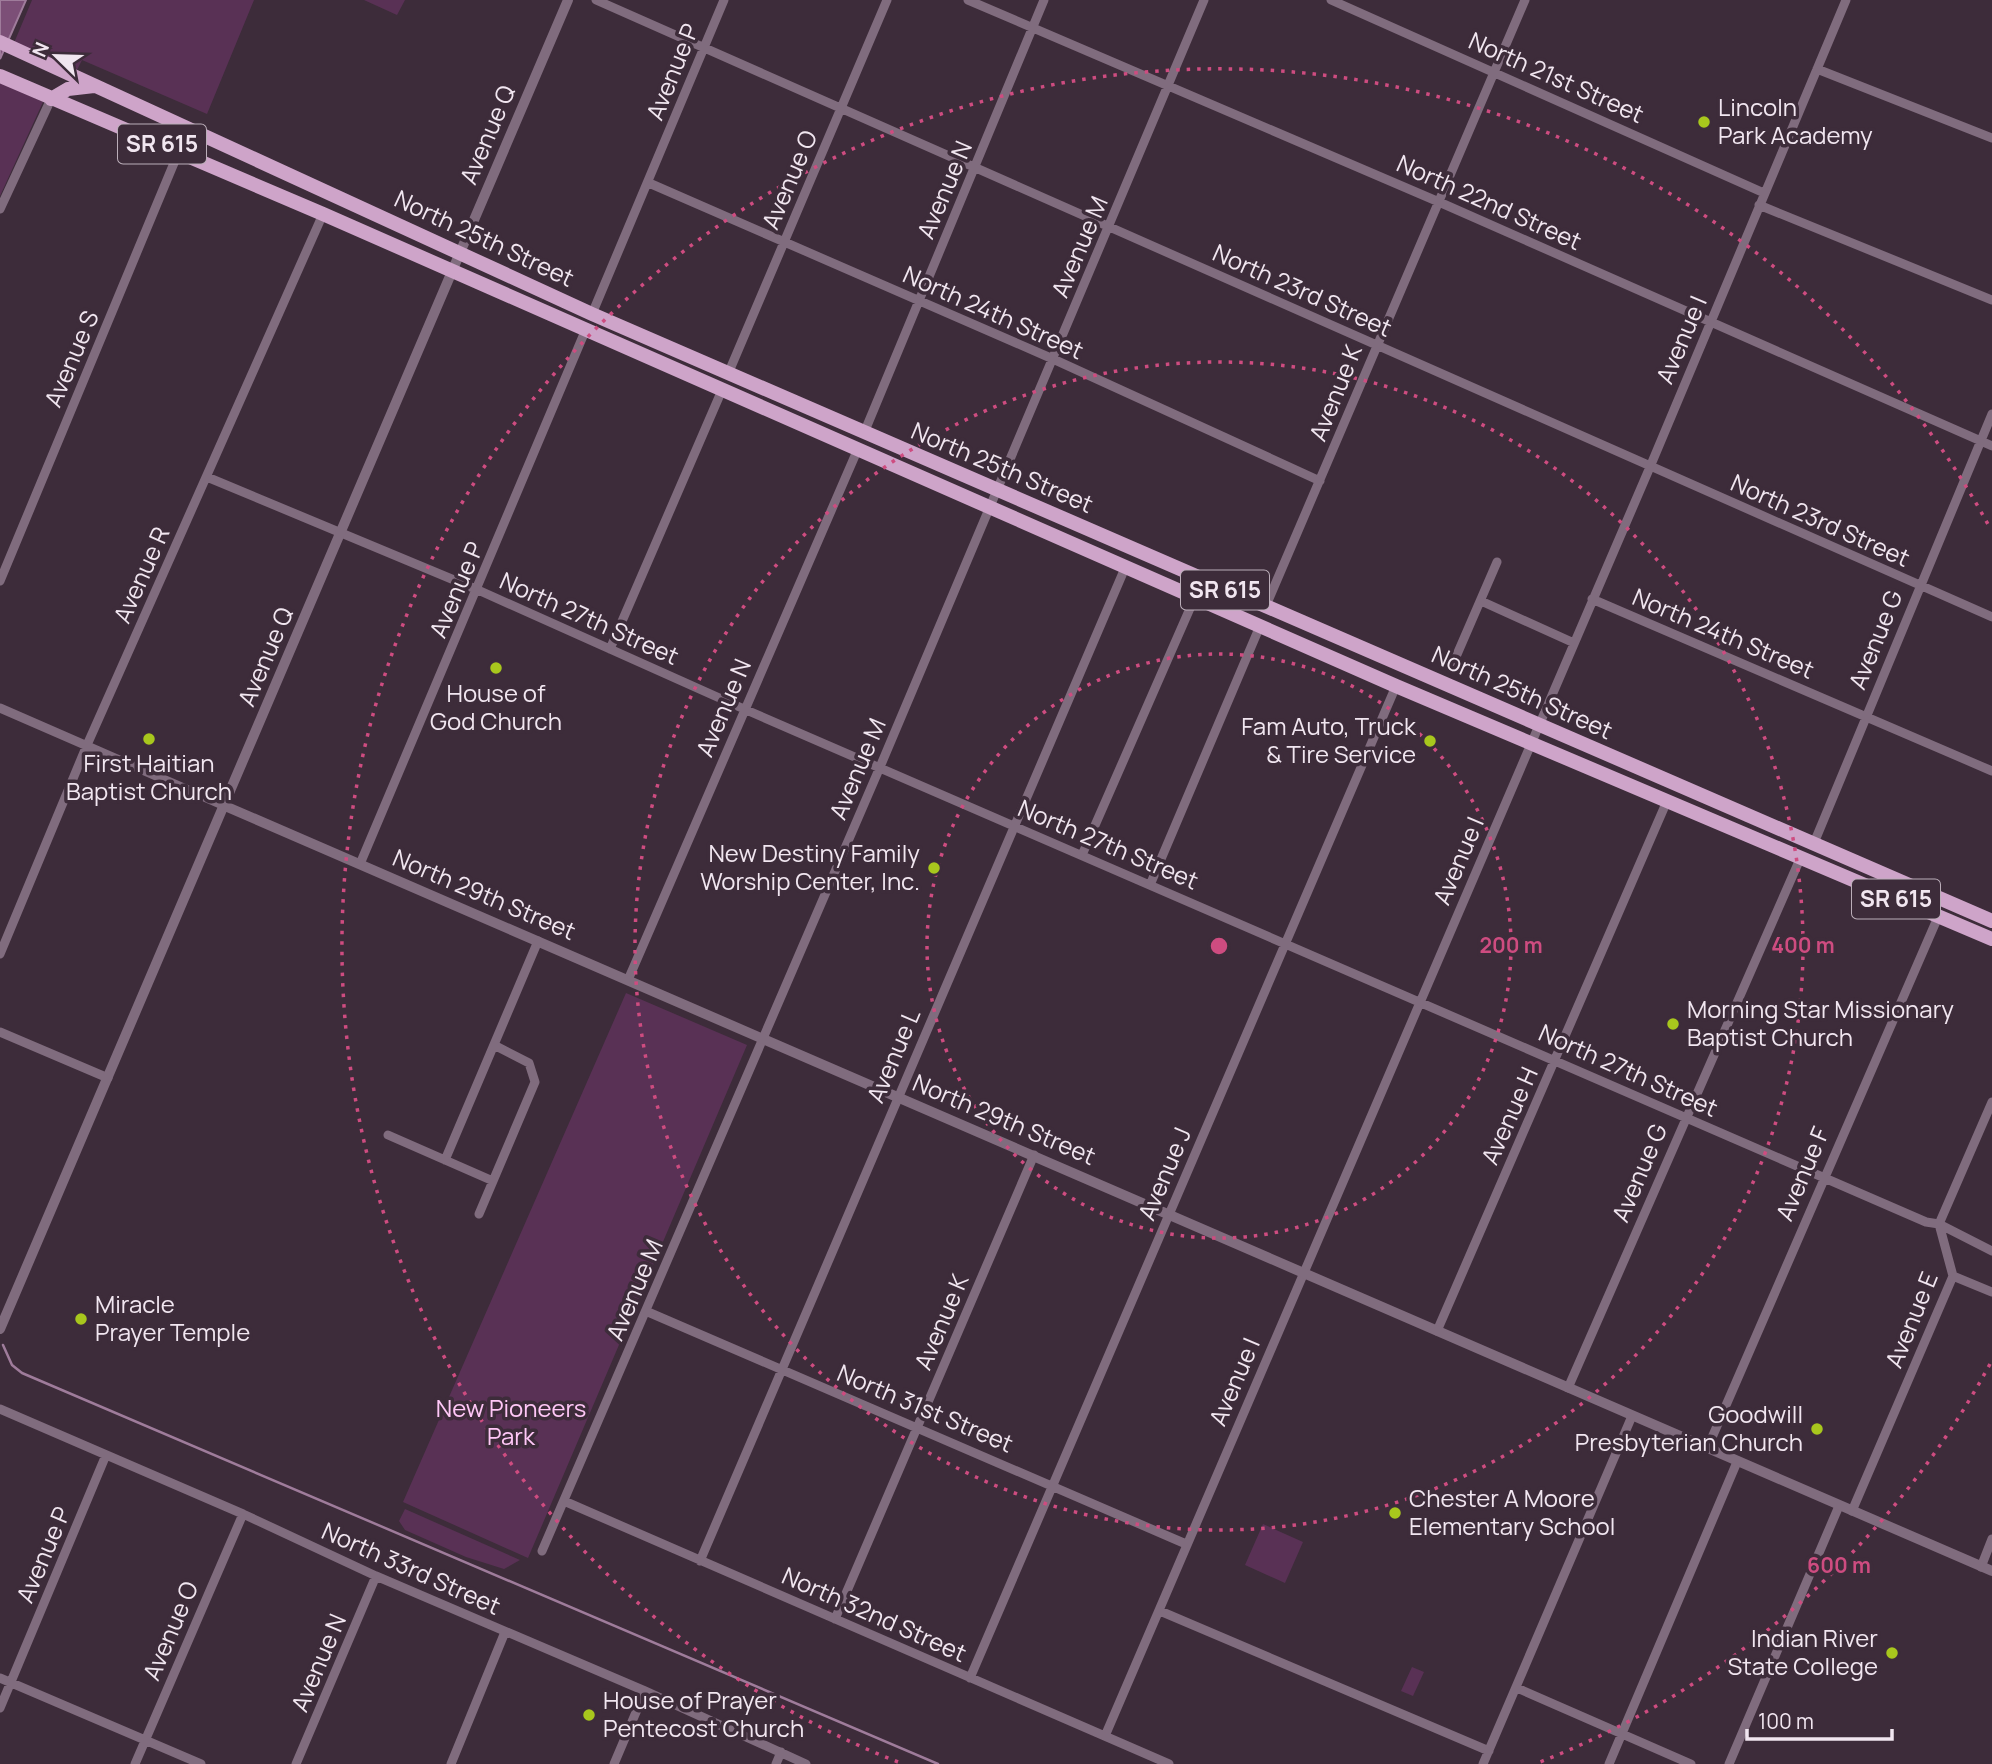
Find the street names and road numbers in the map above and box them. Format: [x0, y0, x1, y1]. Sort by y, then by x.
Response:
street label: Avenue P [637, 18, 706, 125]
street label: North 21st Street [1464, 23, 1649, 130]
street label: Avenue Q [451, 80, 522, 189]
road number: SR 615 [118, 125, 206, 164]
street label: Avenue O [753, 125, 824, 234]
street label: Avenue N [908, 135, 979, 243]
street label: North 22nd Street [1392, 146, 1587, 257]
street label: North 25th Street [389, 182, 580, 294]
street label: Avenue M [1042, 191, 1115, 302]
street label: North 23rd Street [1208, 235, 1397, 344]
street label: North 24th Street [898, 257, 1089, 366]
street label: Avenue I [1647, 290, 1714, 388]
street label: Avenue S [36, 305, 106, 412]
street label: Avenue K [1300, 339, 1369, 446]
street label: North 25th Street [907, 413, 1099, 520]
street label: North 23rd Street [1726, 465, 1915, 574]
street label: Avenue R [105, 521, 176, 628]
street label: Avenue P [421, 536, 491, 643]
street label: North 27th Street [495, 563, 684, 672]
road number: SR 615 [1181, 570, 1269, 610]
street label: North 24th Street [1628, 579, 1820, 686]
street label: Avenue G [1840, 585, 1909, 694]
street label: Avenue Q [229, 602, 300, 711]
street label: North 25th Street [1427, 637, 1618, 746]
street label: Avenue N [687, 653, 758, 761]
street label: Avenue M [820, 713, 893, 824]
street label: North 27th Street [1013, 791, 1204, 896]
street label: Avenue I [1424, 811, 1491, 909]
street label: North 29th Street [388, 840, 581, 947]
road number: SR 615 [1852, 879, 1940, 918]
street label: Avenue L [858, 1003, 927, 1108]
street label: North 27th Street [1534, 1015, 1723, 1124]
street label: Avenue H [1473, 1061, 1545, 1169]
street label: North 29th Street [908, 1065, 1101, 1172]
street label: Avenue G [1603, 1118, 1674, 1227]
street label: Avenue F [1767, 1121, 1836, 1225]
street label: Avenue J [1129, 1122, 1198, 1225]
street label: Avenue M [597, 1234, 670, 1345]
street label: Avenue E [1876, 1267, 1945, 1372]
street label: Avenue K [906, 1268, 976, 1374]
street label: Avenue I [1200, 1332, 1267, 1430]
street label: North 31st Street [833, 1356, 1019, 1460]
street label: Avenue P [8, 1501, 78, 1608]
street label: North 33rd Street [317, 1513, 506, 1622]
street label: North 32nd Street [777, 1558, 972, 1669]
street label: Avenue O [134, 1576, 205, 1685]
street label: Avenue N [282, 1608, 353, 1716]

